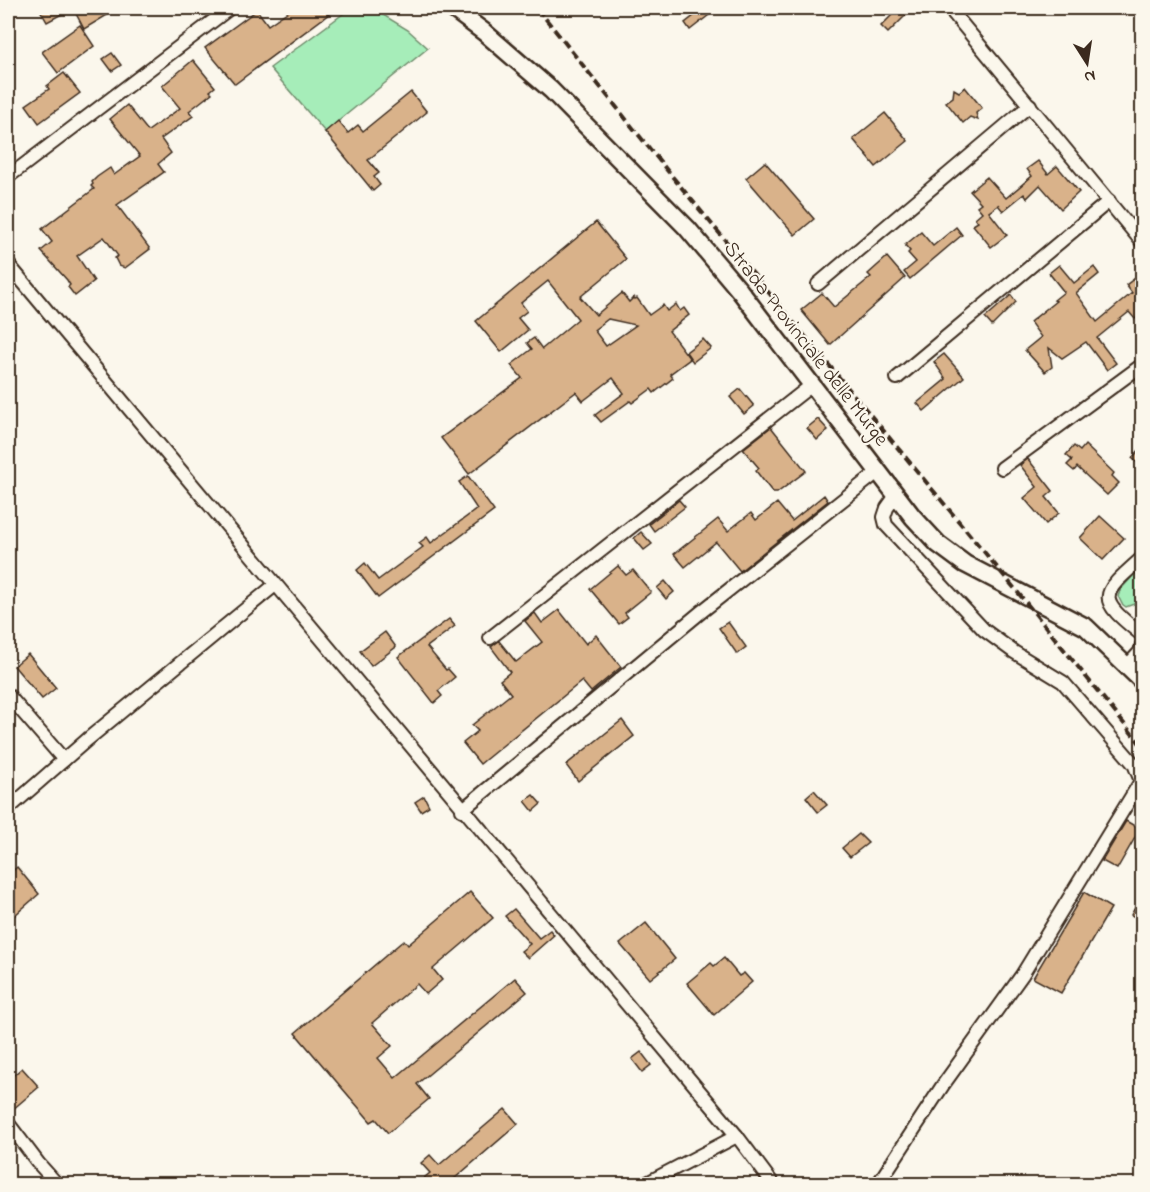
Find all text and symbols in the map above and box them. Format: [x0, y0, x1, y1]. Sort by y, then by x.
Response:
north arrow [1057, 33, 1117, 93]
text: N [1082, 63, 1097, 89]
street label: Strada Provinciale delle Murge [714, 235, 895, 455]

